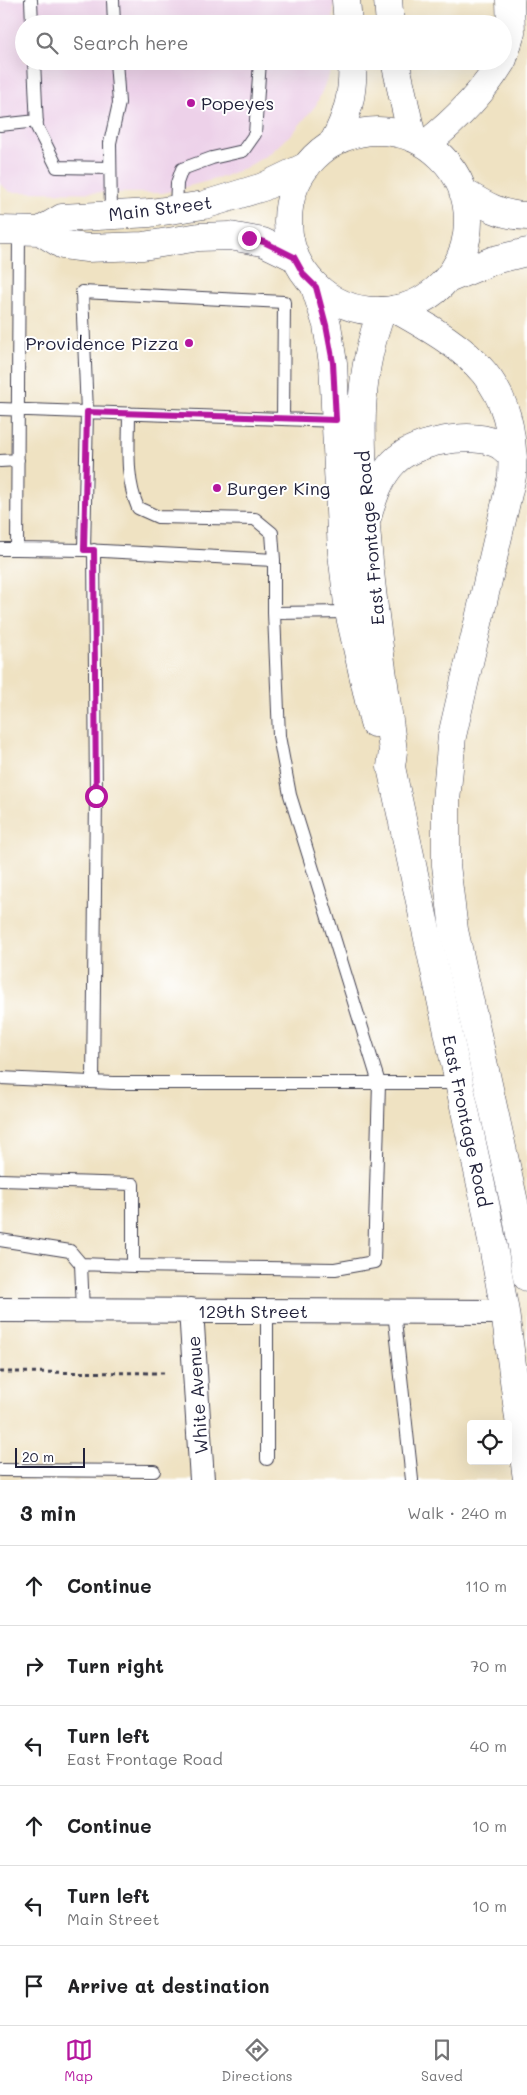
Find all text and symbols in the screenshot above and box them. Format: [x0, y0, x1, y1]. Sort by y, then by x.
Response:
search box [15, 15, 512, 70]
icon: search [33, 29, 61, 57]
text: Search here [73, 30, 189, 55]
place label: Popeyes [201, 91, 274, 115]
marker: Popeyes [185, 97, 197, 109]
street label: Main Street [107, 190, 213, 226]
route end [238, 227, 261, 250]
place label: Providence Pizza [26, 331, 179, 355]
marker: Providence Pizza [183, 337, 195, 349]
street label: East Frontage Road [350, 450, 390, 626]
place label: Burger King [227, 476, 330, 500]
marker: Burger King [211, 482, 223, 494]
route start [85, 785, 108, 808]
street label: East Frontage Road [437, 1033, 497, 1209]
street label: 129th Street [198, 1299, 308, 1323]
street label: White Avenue [181, 1335, 213, 1455]
map controls [467, 1420, 512, 1465]
button: locate [467, 1420, 512, 1465]
scale bar [15, 1445, 85, 1468]
text: 20 m [22, 1447, 54, 1466]
text: 3 min [20, 1499, 76, 1526]
text: Walk · 240 m [407, 1502, 507, 1523]
icon: ahead [20, 1572, 48, 1600]
text: Continue [67, 1573, 152, 1598]
text: 110 m [465, 1575, 507, 1596]
icon: right [20, 1652, 48, 1680]
text: Turn right [67, 1653, 164, 1678]
text: 70 m [470, 1655, 507, 1676]
text: Turn left [67, 1723, 150, 1748]
icon: left [20, 1732, 48, 1760]
text: 40 m [470, 1735, 507, 1756]
text: East Frontage Road [67, 1748, 223, 1769]
icon: ahead [20, 1812, 48, 1840]
text: Continue [67, 1813, 152, 1838]
text: 10 m [472, 1815, 507, 1836]
text: Turn left [67, 1883, 150, 1908]
icon: left [20, 1892, 48, 1920]
text: 10 m [472, 1895, 507, 1916]
text: Main Street [67, 1908, 160, 1929]
icon: arrive [20, 1972, 48, 2000]
text: Arrive at destination [67, 1973, 270, 1998]
tab: Map [64, 2036, 93, 2085]
tab: Directions [221, 2036, 293, 2085]
tab: Saved [421, 2036, 463, 2085]

